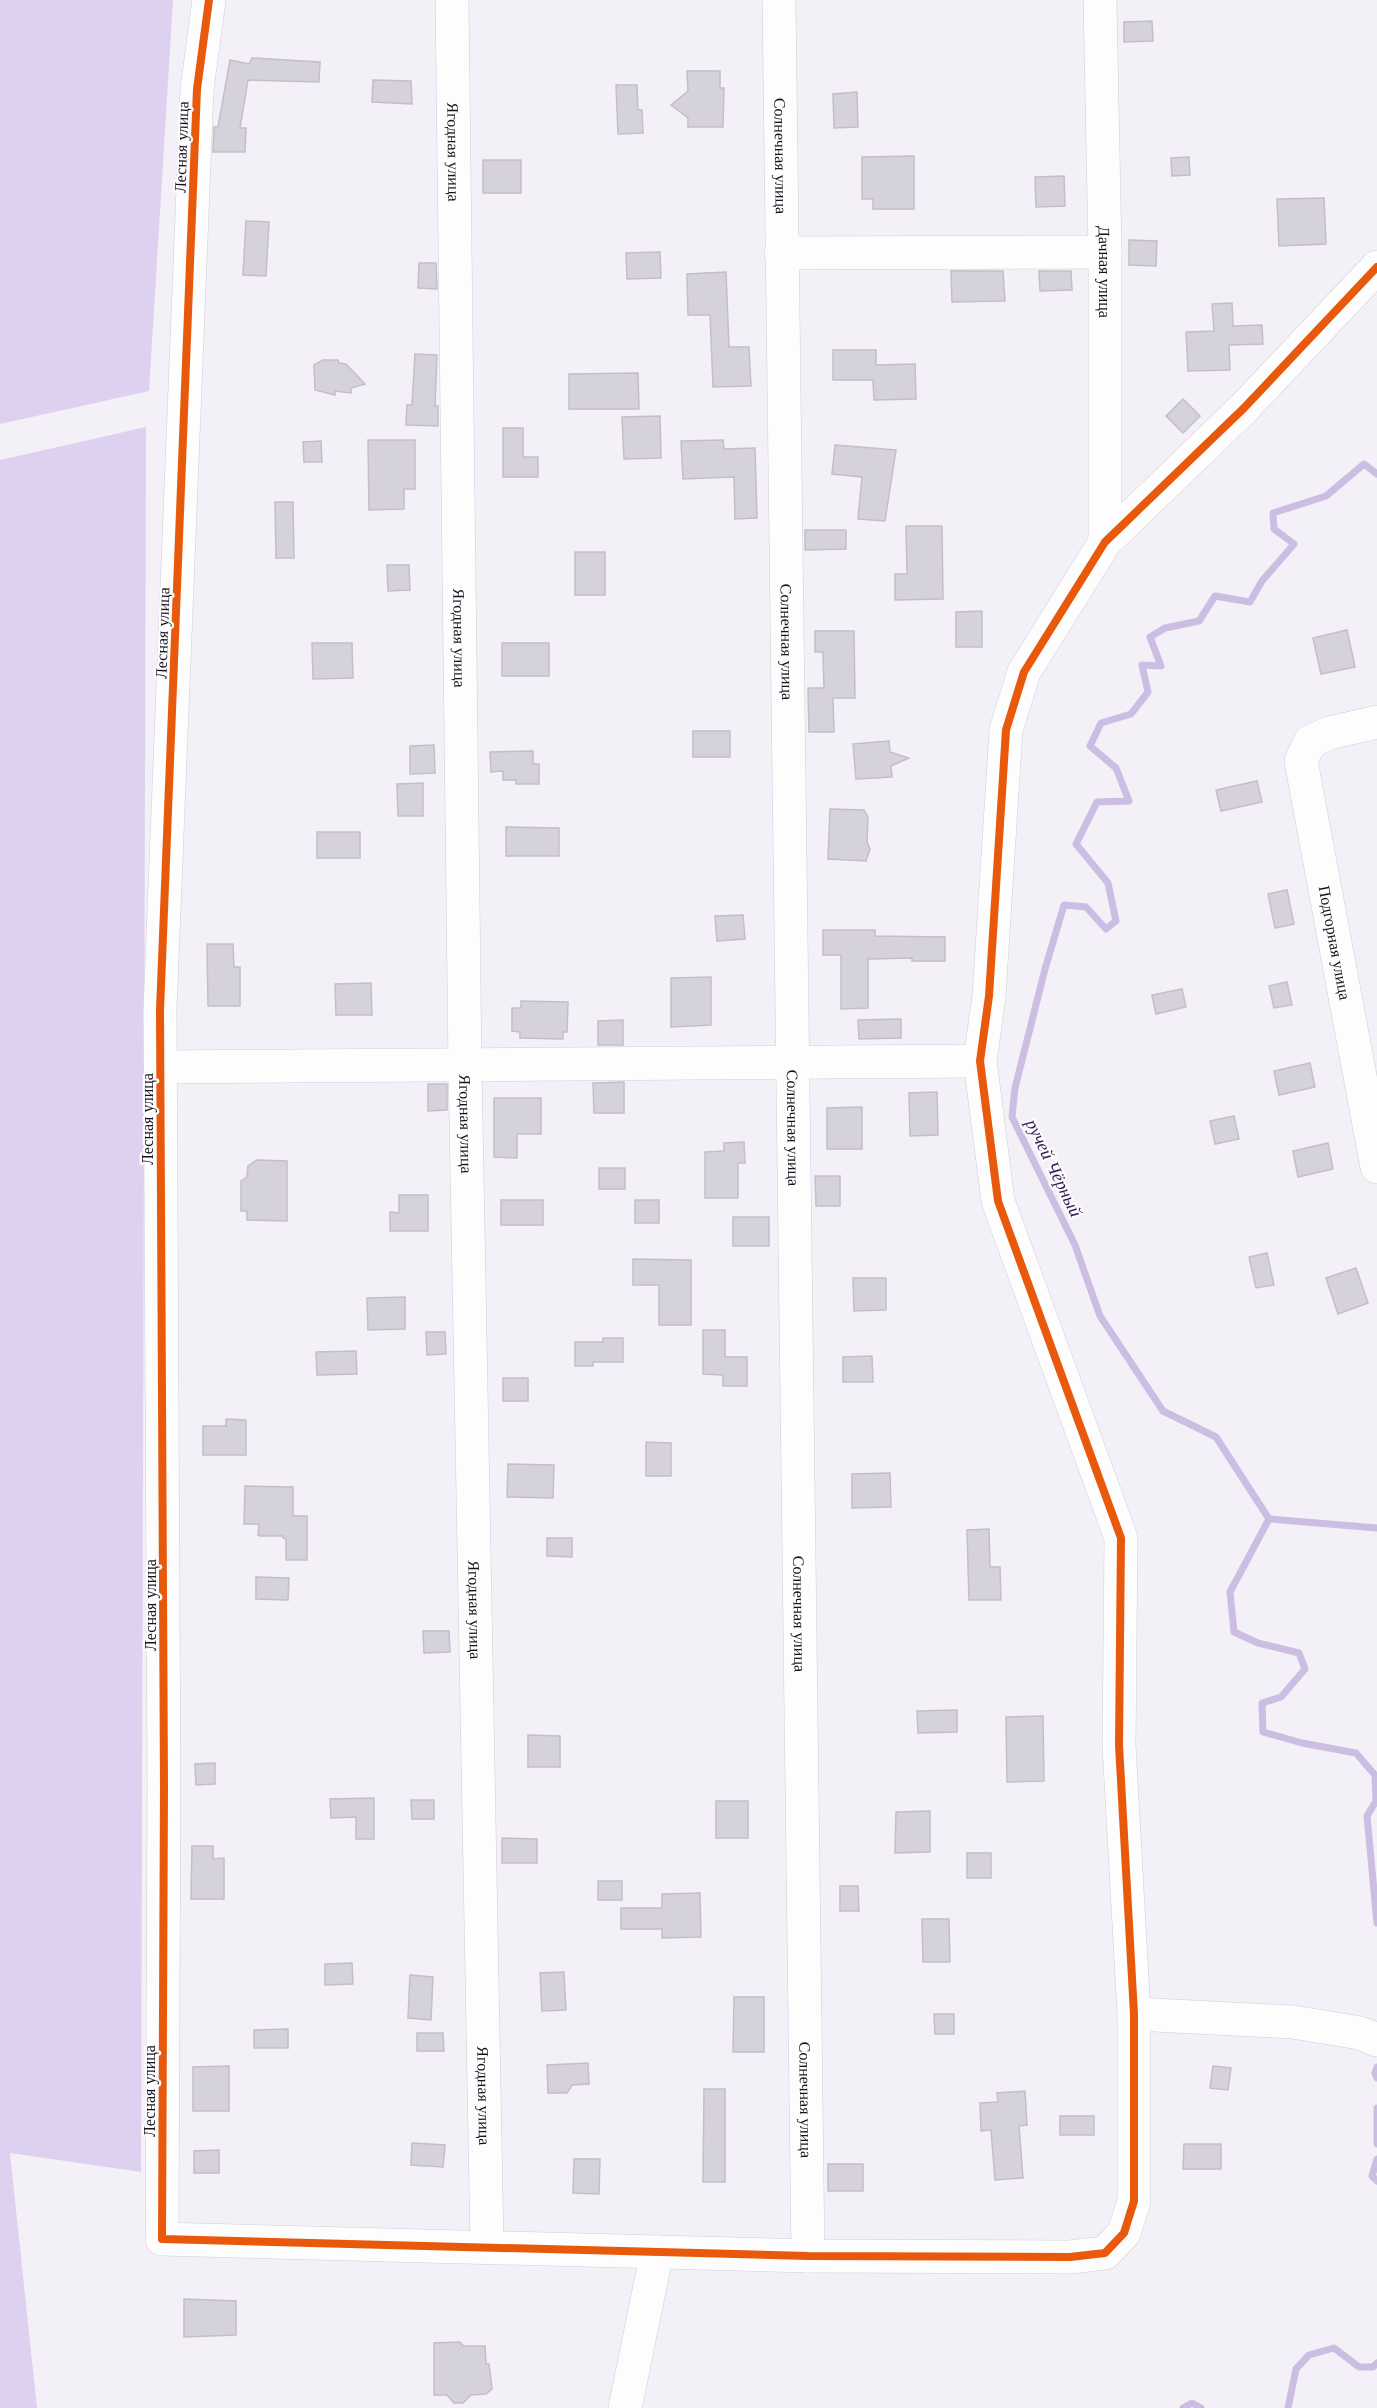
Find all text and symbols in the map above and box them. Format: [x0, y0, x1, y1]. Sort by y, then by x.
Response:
street label: Солнечная улица [771, 98, 790, 214]
street label: Лесная улица [171, 101, 193, 193]
street label: Ягодная улица [444, 102, 462, 202]
street label: Дачная улица [1094, 226, 1113, 318]
street label: Солнечная улица [777, 584, 796, 700]
street label: Лесная улица [152, 587, 174, 679]
street label: Ягодная улица [449, 588, 468, 688]
street label: Подгорная улица [1315, 884, 1354, 1001]
street label: Солнечная улица [784, 1070, 802, 1186]
street label: Лесная улица [139, 1073, 157, 1165]
street label: Ягодная улица [456, 1074, 475, 1174]
water label: ручей Чёрный [1021, 1114, 1086, 1220]
street label: Солнечная улица [790, 1556, 808, 1672]
street label: Лесная улица [142, 1559, 160, 1651]
street label: Ягодная улица [465, 1560, 484, 1660]
street label: Солнечная улица [796, 2042, 815, 2158]
street label: Лесная улица [141, 2045, 159, 2137]
street label: Ягодная улица [474, 2046, 493, 2145]

